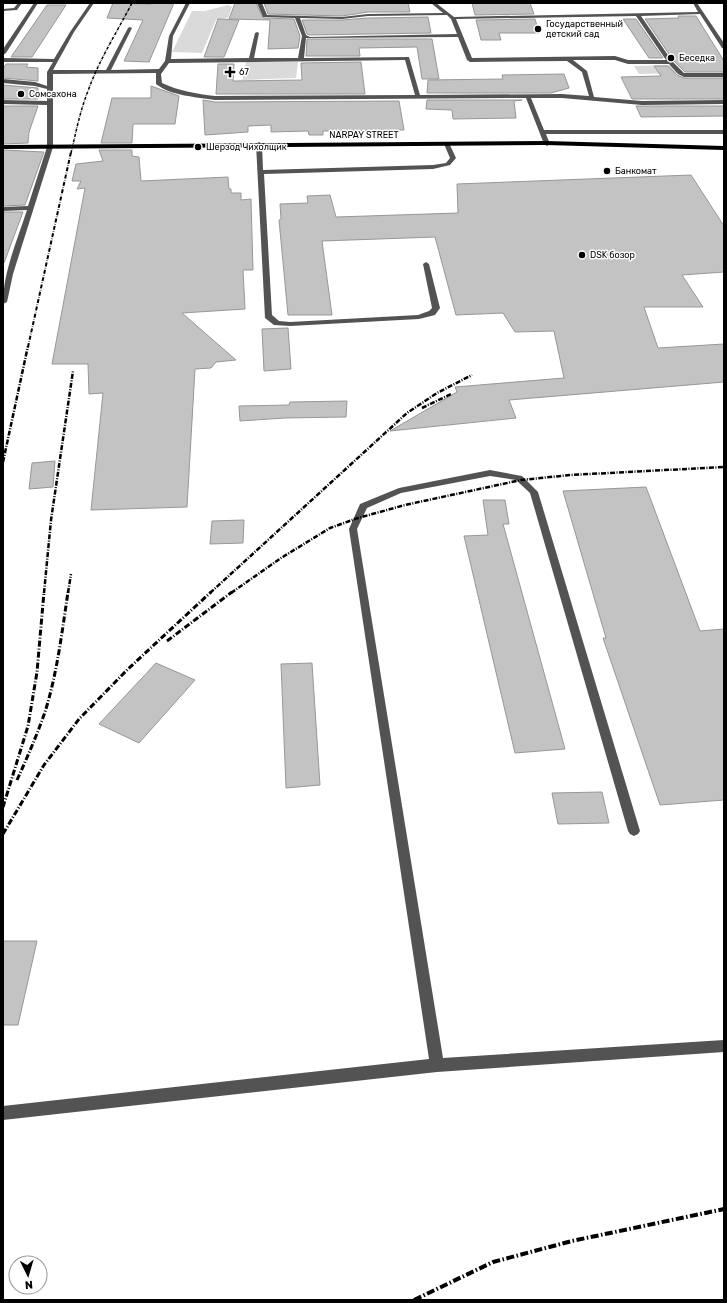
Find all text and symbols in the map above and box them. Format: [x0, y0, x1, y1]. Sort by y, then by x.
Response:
place label: Государственный детский сад [546, 19, 623, 39]
marker: Государственный детский сад [533, 24, 543, 34]
marker: Беседка [666, 53, 676, 63]
place label: Беседка [679, 53, 715, 63]
marker: 67 [224, 66, 236, 78]
place label: 67 [239, 67, 249, 77]
marker: Сомсахона [16, 89, 26, 99]
place label: Сомсахона [29, 89, 77, 99]
street label: NARPAY STREET [329, 130, 399, 140]
marker: Шерзод Чихолщик [193, 142, 203, 152]
place label: Шерзод Чихолщик [206, 142, 287, 152]
marker: Банкомат [602, 166, 612, 176]
place label: Банкомат [615, 166, 657, 176]
marker: DSK бозор [577, 250, 587, 260]
place label: DSK бозор [590, 250, 635, 260]
north arrow [8, 1255, 48, 1295]
text: N [24, 1278, 33, 1291]

